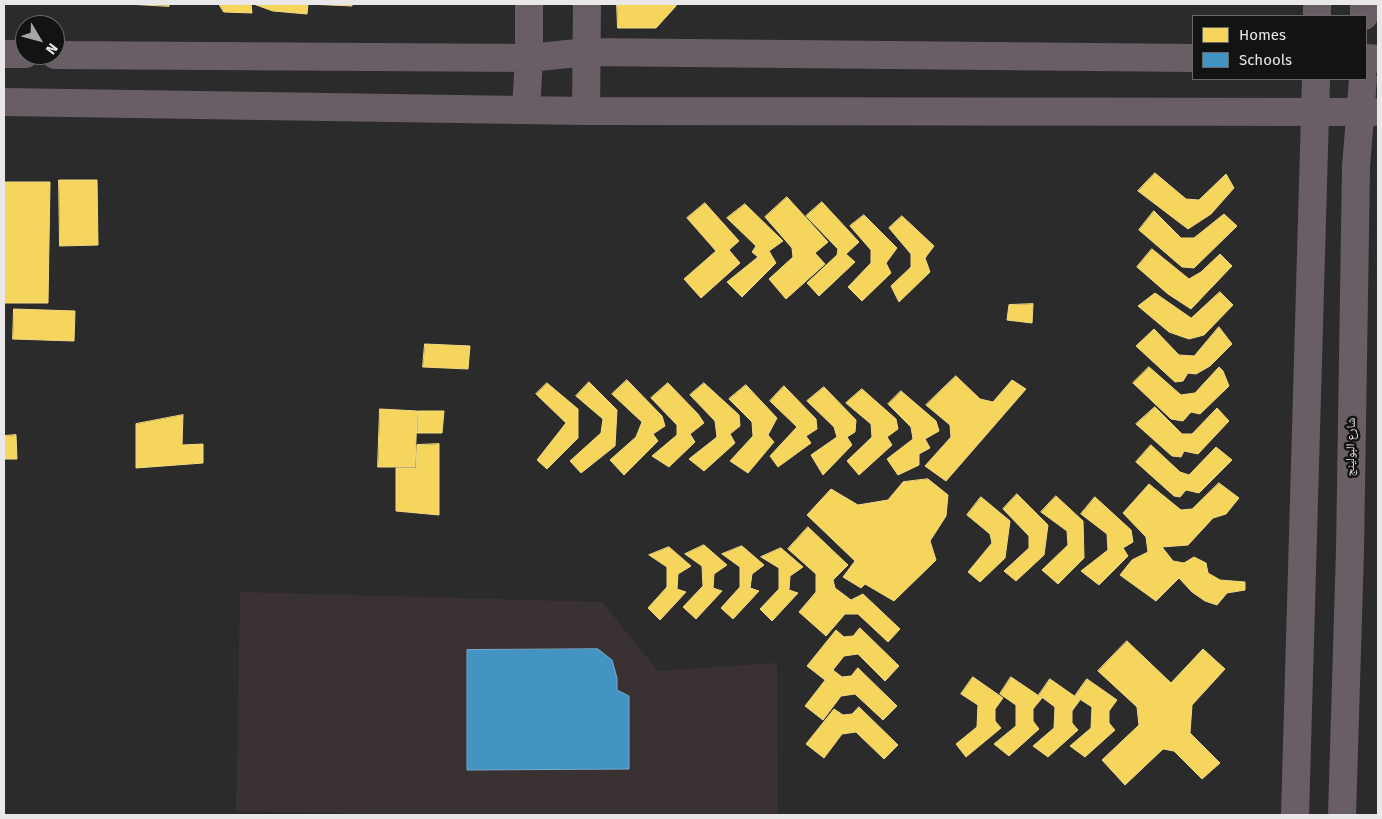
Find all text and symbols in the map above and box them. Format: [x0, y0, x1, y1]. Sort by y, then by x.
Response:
north arrow [15, 15, 65, 65]
legend [1192, 15, 1367, 80]
text: Homes [1239, 26, 1286, 44]
text: N [42, 40, 61, 58]
text: Schools [1239, 51, 1292, 69]
street label: شارع البولينج [1343, 417, 1359, 477]

